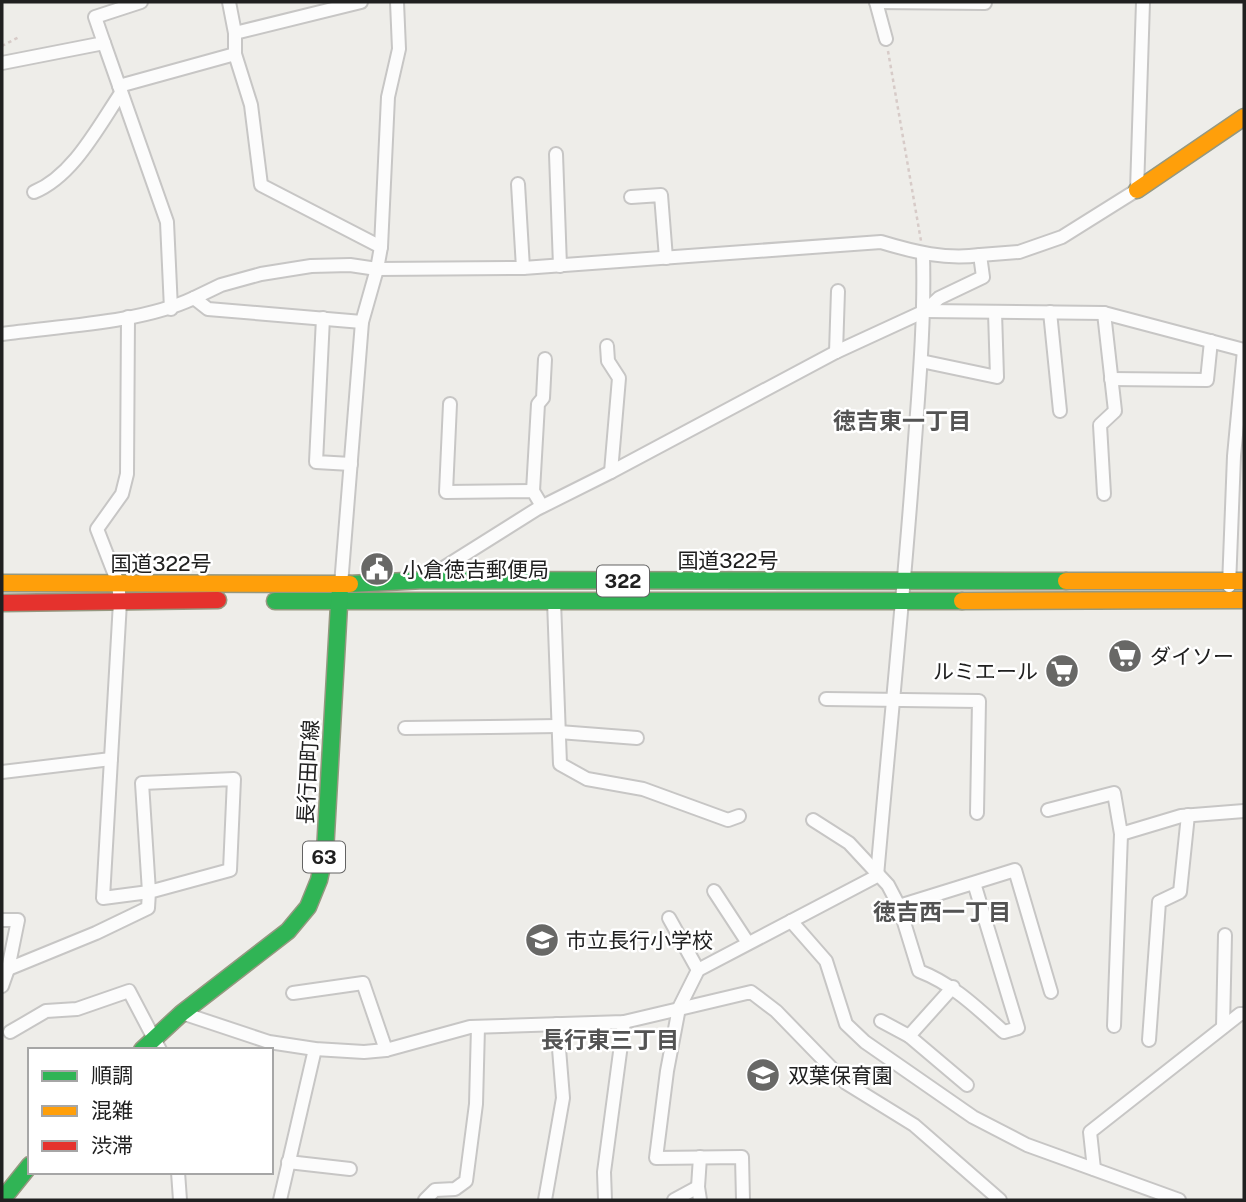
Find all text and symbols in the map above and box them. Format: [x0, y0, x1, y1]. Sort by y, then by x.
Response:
district label: 徳吉東一丁目 [833, 407, 971, 434]
street label: 国道322号 [677, 548, 779, 573]
public building icon: 小倉徳吉郵便局 [358, 550, 396, 588]
street label: 国道322号 [110, 551, 212, 576]
place label: 小倉徳吉郵便局 [402, 557, 549, 582]
road number: 322 [597, 566, 649, 596]
supermarket icon: ダイソー [1106, 637, 1144, 675]
place label: ダイソー [1150, 644, 1234, 669]
supermarket icon: ルミエール [1043, 652, 1081, 690]
place label: ルミエール [933, 659, 1038, 684]
street label: 長行田町線 [293, 719, 323, 825]
road number: 63 [303, 842, 345, 872]
district label: 徳吉西一丁目 [873, 898, 1011, 925]
school or university icon: 市立長行小学校 [523, 921, 561, 959]
place label: 市立長行小学校 [566, 928, 713, 953]
district label: 長行東三丁目 [541, 1026, 679, 1053]
legend [28, 1048, 273, 1174]
school or university icon: 双葉保育園 [744, 1056, 782, 1094]
text: 順調 [91, 1063, 133, 1088]
place label: 双葉保育園 [788, 1063, 893, 1088]
text: 混雑 [91, 1098, 133, 1123]
text: 渋滞 [91, 1133, 133, 1158]

